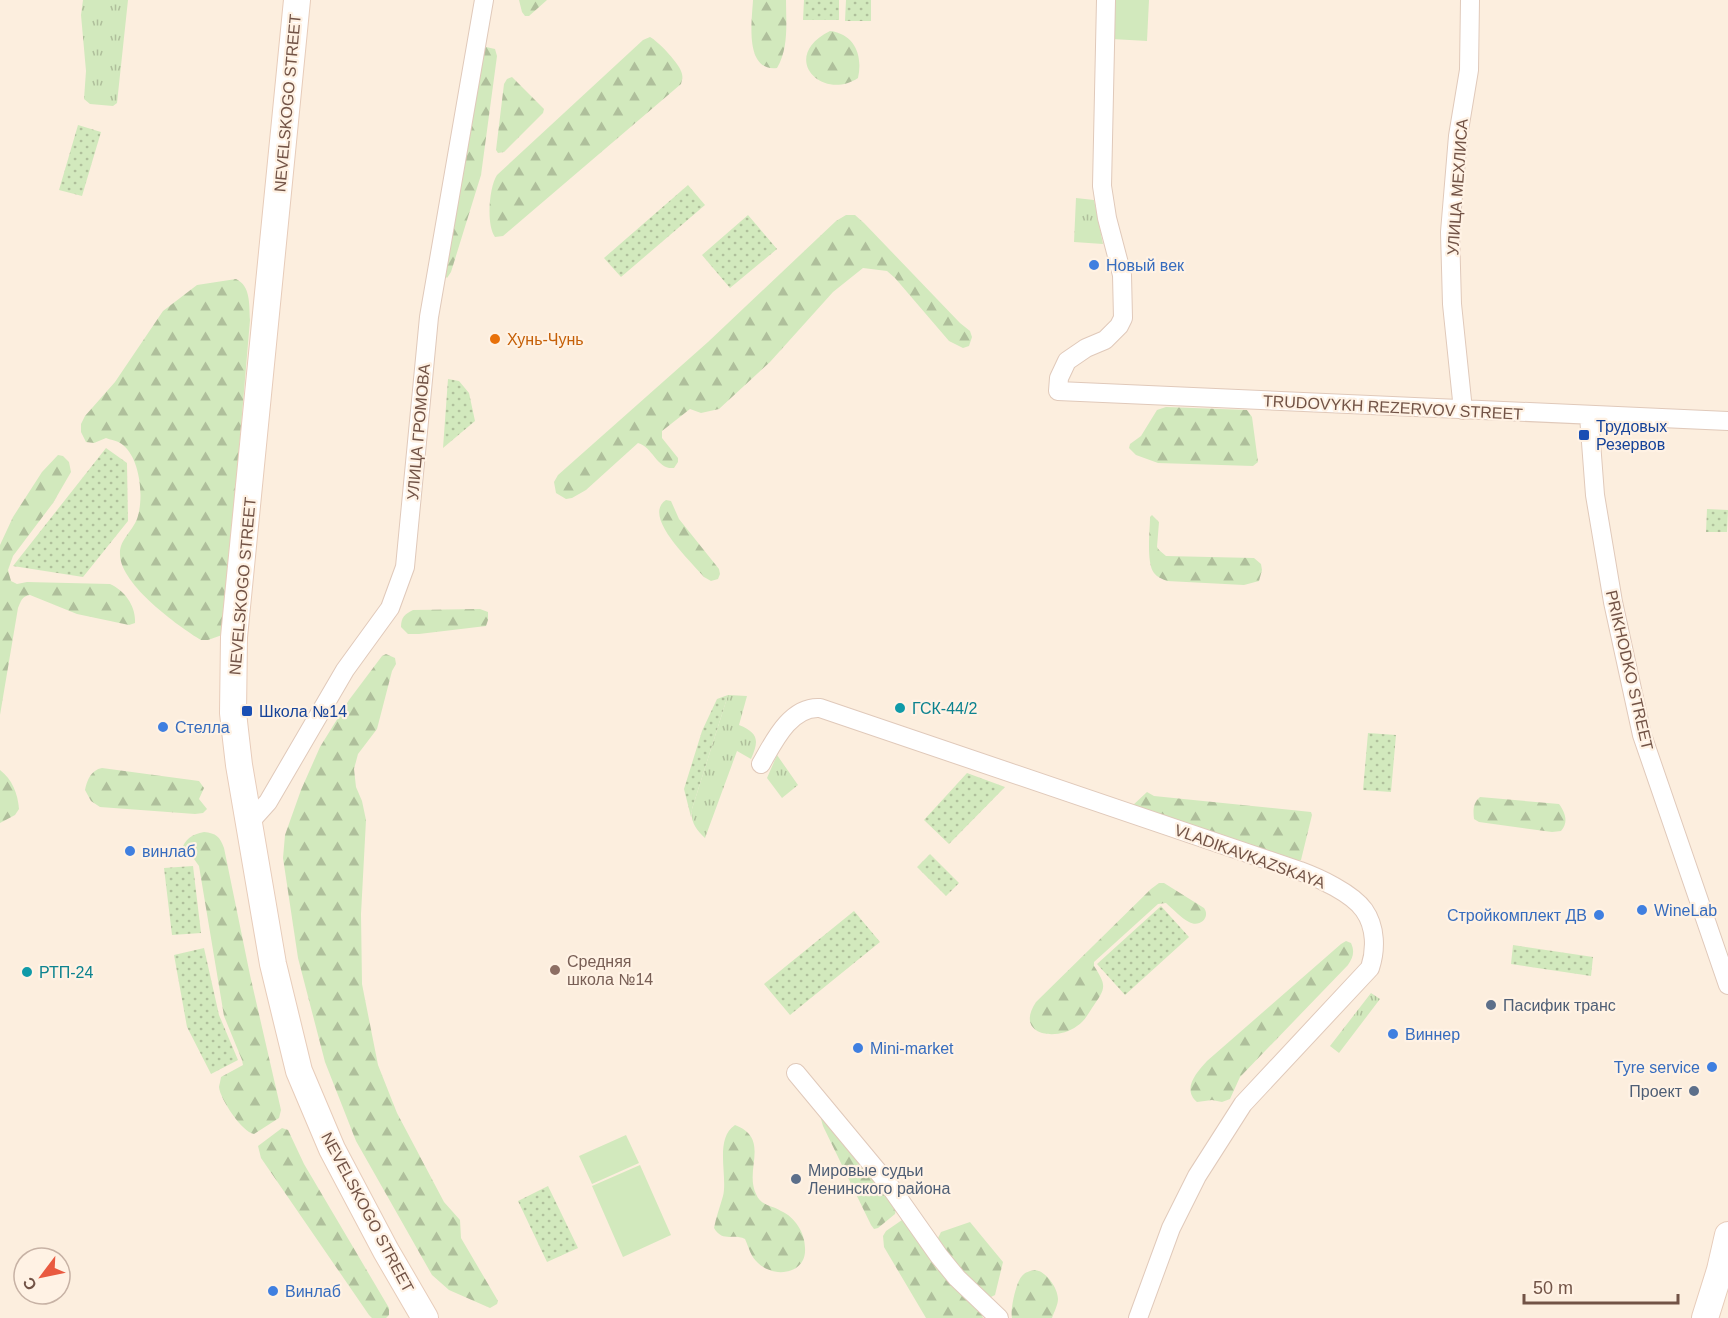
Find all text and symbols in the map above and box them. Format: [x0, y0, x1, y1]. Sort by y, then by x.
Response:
street label: NEVELSKOGO STREET [271, 13, 304, 193]
street label: УЛИЦА МЕХЛИСА [1444, 118, 1471, 256]
place label: Новый век [1106, 257, 1185, 274]
marker: Новый век [1087, 258, 1101, 272]
place label: Хунь-Чунь [507, 331, 584, 348]
marker: Хунь-Чунь [488, 332, 502, 346]
street label: УЛИЦА ГРОМОВА [404, 363, 433, 501]
street label: TRUDOVYKH REZERVOV STREET [1263, 392, 1524, 423]
place label: Трудовых Резервов [1596, 418, 1667, 453]
marker: Трудовых Резервов [1577, 428, 1591, 442]
street label: NEVELSKOGO STREET [226, 496, 259, 676]
street label: PRIKHODKO STREET [1603, 589, 1656, 752]
place label: ГСК-44/2 [912, 700, 977, 717]
marker: ГСК-44/2 [893, 701, 907, 715]
place label: Школа №14 [259, 703, 347, 720]
marker: Школа №14 [240, 704, 254, 718]
place label: Стелла [175, 719, 230, 736]
marker: Стелла [156, 720, 170, 734]
street label: VLADIKAVKAZSKAYA [1172, 821, 1328, 892]
place label: винлаб [142, 843, 196, 860]
marker: винлаб [123, 844, 137, 858]
place label: WineLab [1654, 902, 1717, 919]
marker: WineLab [1635, 903, 1649, 917]
place label: Стройкомплект ДВ [1447, 907, 1587, 924]
marker: Стройкомплект ДВ [1592, 908, 1606, 922]
place label: Средняя школа №14 [567, 953, 653, 988]
marker: Средняя школа №14 [548, 963, 562, 977]
place label: РТП-24 [39, 964, 93, 981]
marker: РТП-24 [20, 965, 34, 979]
place label: Пасифик транс [1503, 997, 1616, 1014]
marker: Пасифик транс [1484, 998, 1498, 1012]
place label: Виннер [1405, 1026, 1460, 1043]
marker: Виннер [1386, 1027, 1400, 1041]
place label: Mini-market [870, 1040, 954, 1057]
marker: Mini-market [851, 1041, 865, 1055]
place label: Tyre service [1614, 1059, 1700, 1076]
marker: Tyre service [1705, 1060, 1719, 1074]
place label: Проект [1629, 1083, 1683, 1100]
marker: Проект [1687, 1084, 1701, 1098]
street label: NEVELSKOGO STREET [318, 1129, 417, 1295]
place label: Мировые судьи Ленинского района [808, 1162, 950, 1197]
marker: Мировые судьи Ленинского района [789, 1172, 803, 1186]
north arrow [12, 1246, 72, 1306]
scale bar [1524, 1267, 1678, 1305]
text: С [19, 1274, 40, 1293]
text: 50 m [1533, 1278, 1573, 1298]
place label: Винлаб [285, 1283, 341, 1300]
marker: Винлаб [266, 1284, 280, 1298]

